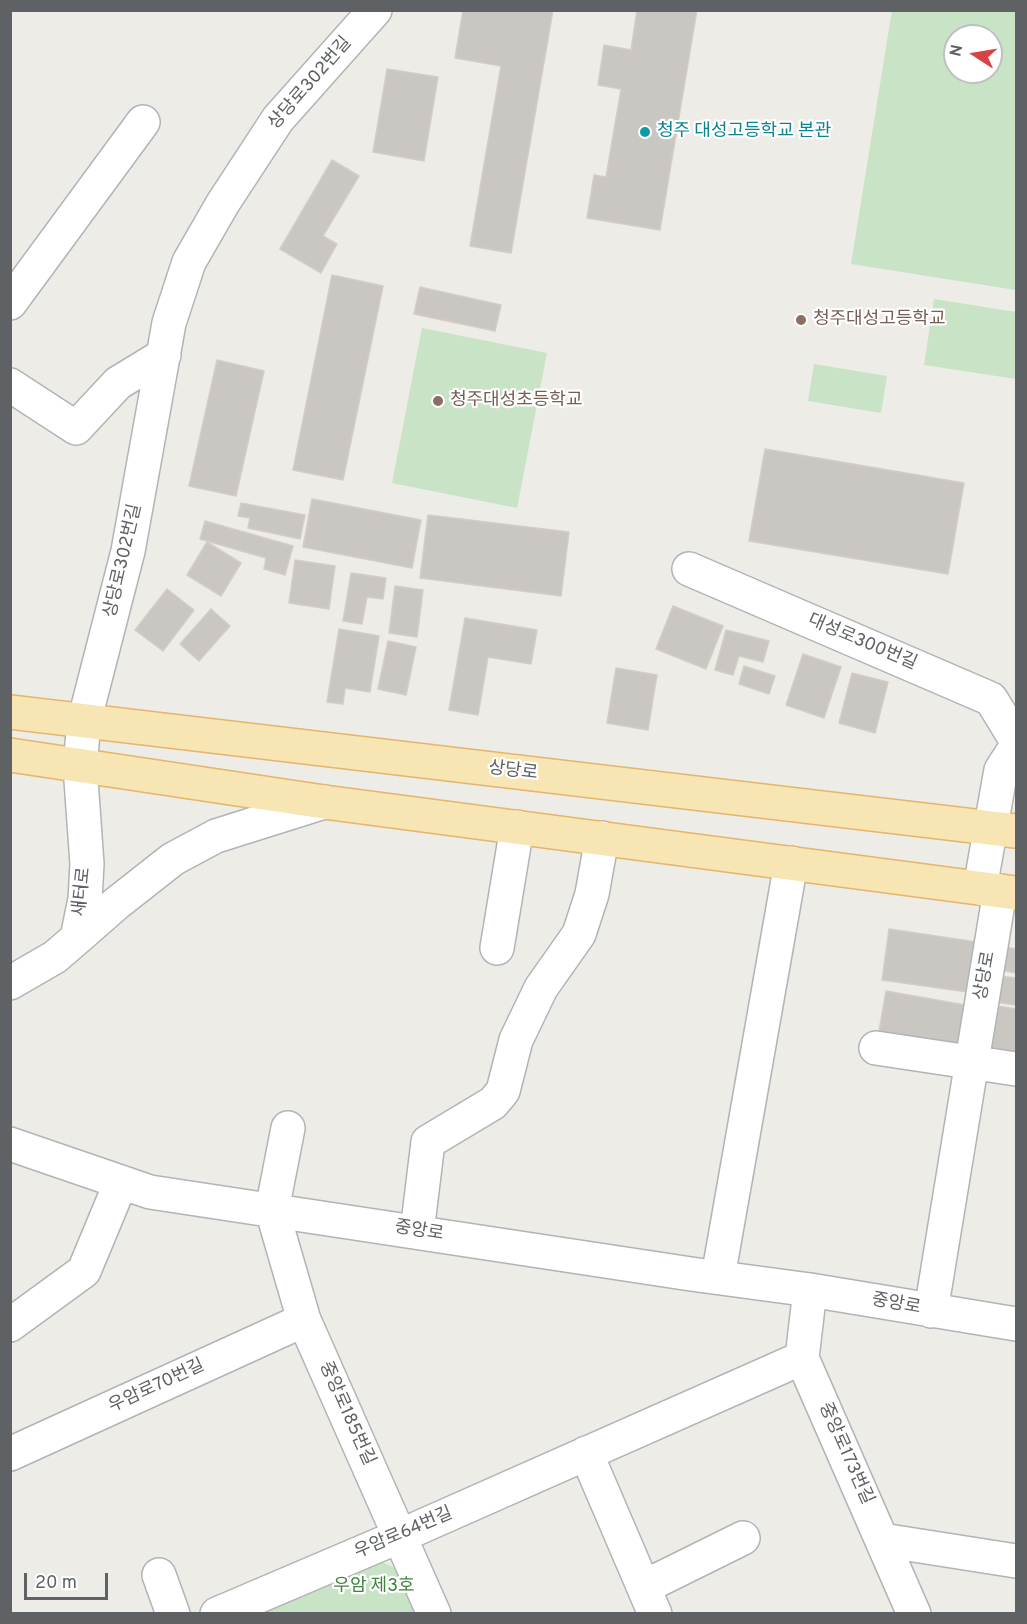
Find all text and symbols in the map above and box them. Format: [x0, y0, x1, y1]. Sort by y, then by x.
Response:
north arrow [943, 24, 1003, 84]
street label: 상당로302번길 [265, 33, 357, 135]
text: N [946, 43, 968, 58]
place label: 청주 대성고등학교 본관 [657, 121, 831, 143]
marker: 청주 대성고등학교 본관 [638, 125, 652, 139]
place label: 청주대성고등학교 [813, 309, 945, 331]
marker: 청주대성고등학교 [794, 313, 808, 327]
place label: 청주대성초등학교 [450, 390, 582, 412]
marker: 청주대성초등학교 [431, 394, 445, 408]
street label: 상당로302번길 [100, 502, 148, 620]
street label: 대성로300번길 [804, 610, 920, 676]
street label: 상당로 [487, 758, 539, 786]
street label: 새터로 [70, 866, 96, 918]
street label: 상당로 [971, 950, 1001, 1002]
street label: 중앙로 [393, 1217, 445, 1247]
street label: 중앙로 [870, 1290, 922, 1320]
street label: 우암로70번길 [106, 1355, 208, 1419]
street label: 중앙로185번길 [313, 1359, 379, 1469]
street label: 중앙로173번길 [813, 1400, 877, 1508]
street label: 우암로64번길 [352, 1504, 456, 1564]
scale bar [27, 1561, 111, 1599]
text: 20 m [35, 1572, 77, 1595]
park label: 우암 제3호 [333, 1576, 415, 1598]

